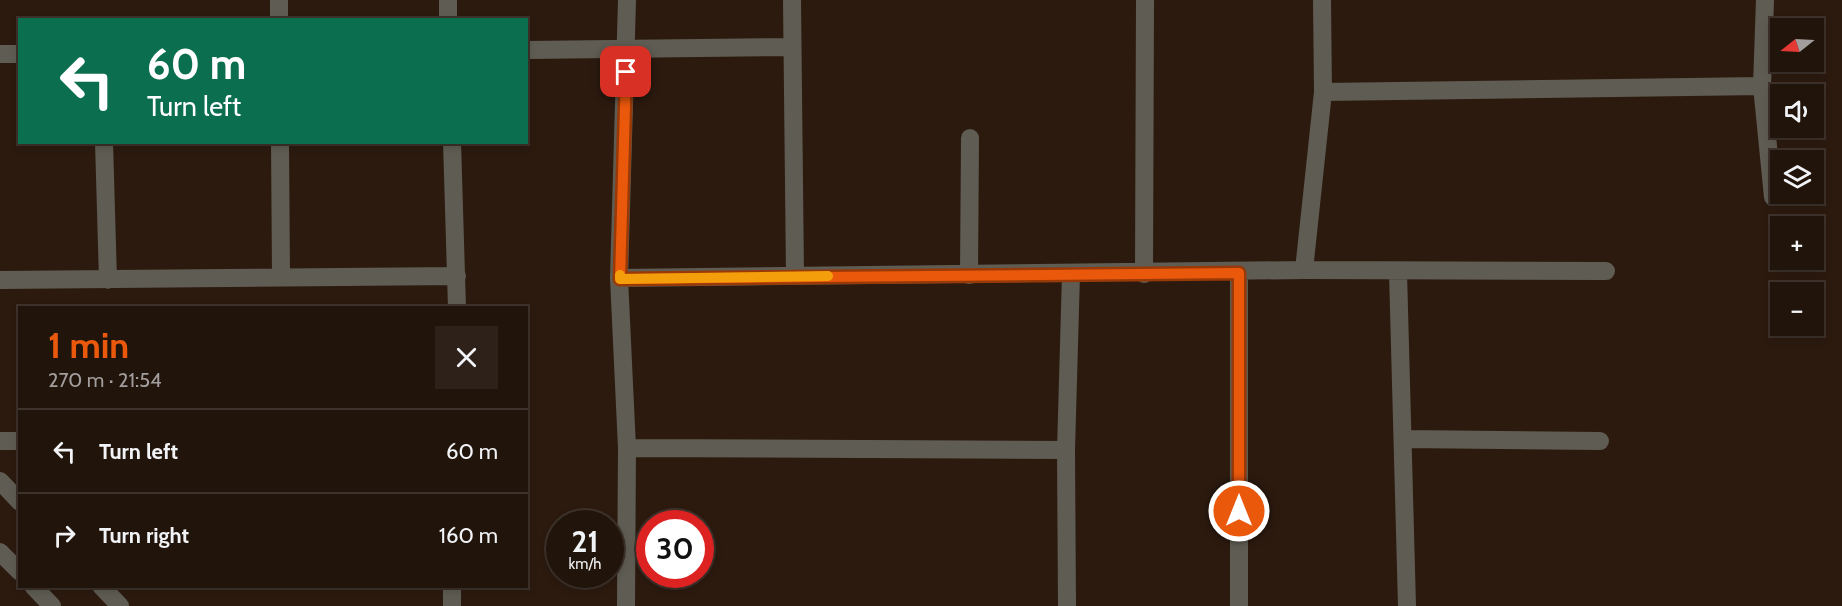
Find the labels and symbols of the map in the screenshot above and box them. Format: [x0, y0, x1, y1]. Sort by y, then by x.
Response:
north arrow [1770, 18, 1824, 72]
pin [600, 46, 651, 97]
position arrow [1207, 479, 1271, 543]
speed limit sign: 30 [636, 510, 714, 588]

